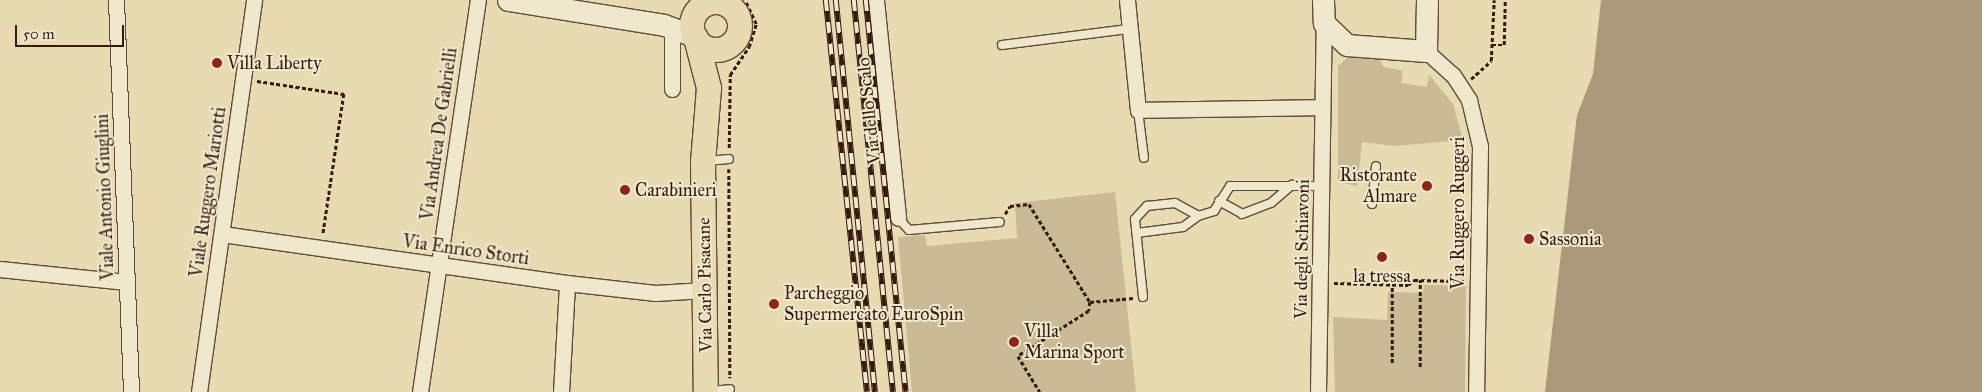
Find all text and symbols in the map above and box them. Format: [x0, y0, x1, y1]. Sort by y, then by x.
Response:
scale bar [18, 15, 126, 47]
text: 50 m [23, 25, 55, 43]
street label: Via Andrea De Gabrielli [416, 46, 462, 222]
place label: Villa Liberty [227, 52, 322, 74]
street label: Via dello Scalo [853, 56, 885, 166]
marker: Villa Liberty [211, 57, 223, 69]
street label: Viale Ruggero Mariotti [185, 105, 231, 279]
street label: Viale Antonio Giuglini [91, 113, 119, 281]
street label: Via Ruggero Ruggeri [1447, 136, 1469, 290]
place label: Ristorante Almare [1339, 165, 1417, 208]
place label: Carabinieri [635, 179, 717, 201]
street label: Via degli Schiavoni [1290, 179, 1314, 319]
marker: Ristorante Almare [1421, 180, 1433, 192]
marker: Carabinieri [619, 184, 631, 196]
street label: Via Carlo Pisacane [693, 217, 717, 353]
place label: Sassonia [1539, 228, 1602, 250]
street label: Via Enrico Storti [401, 230, 531, 270]
marker: Sassonia [1523, 233, 1535, 245]
marker: la tressa [1376, 251, 1388, 263]
place label: la tressa [1353, 265, 1411, 287]
place label: Parcheggio Supermercato EuroSpin [784, 283, 963, 326]
marker: Parcheggio Supermercato EuroSpin [768, 298, 780, 310]
place label: Villa Marina Sport [1024, 321, 1125, 364]
marker: Villa Marina Sport [1008, 336, 1020, 348]

